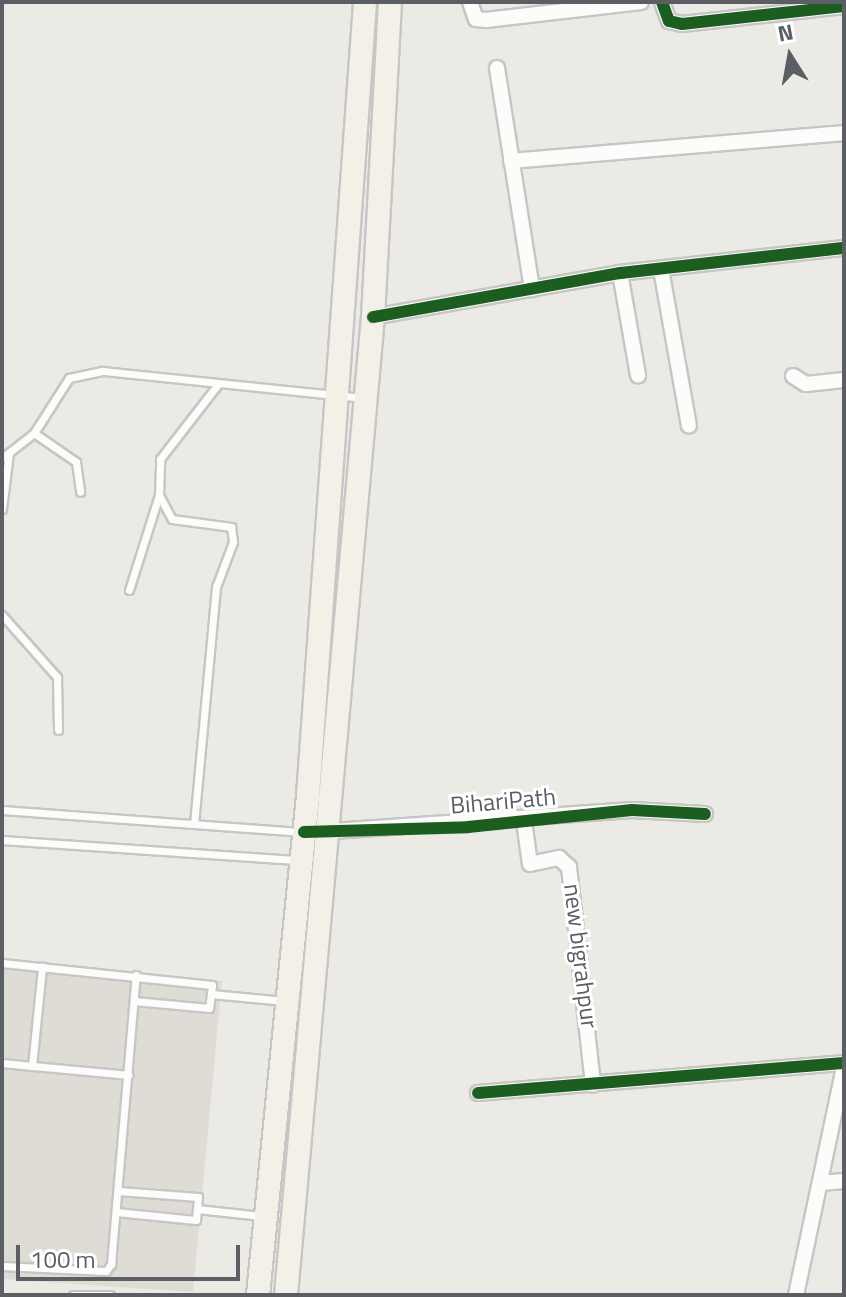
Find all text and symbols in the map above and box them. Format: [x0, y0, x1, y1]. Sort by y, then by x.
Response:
text: N [775, 14, 796, 51]
north arrow [750, 16, 830, 96]
street label: BihariPath [449, 782, 557, 820]
street label: new bigrahpur [558, 882, 604, 1030]
scale bar [20, 1229, 244, 1279]
text: 100 m [30, 1241, 96, 1277]

